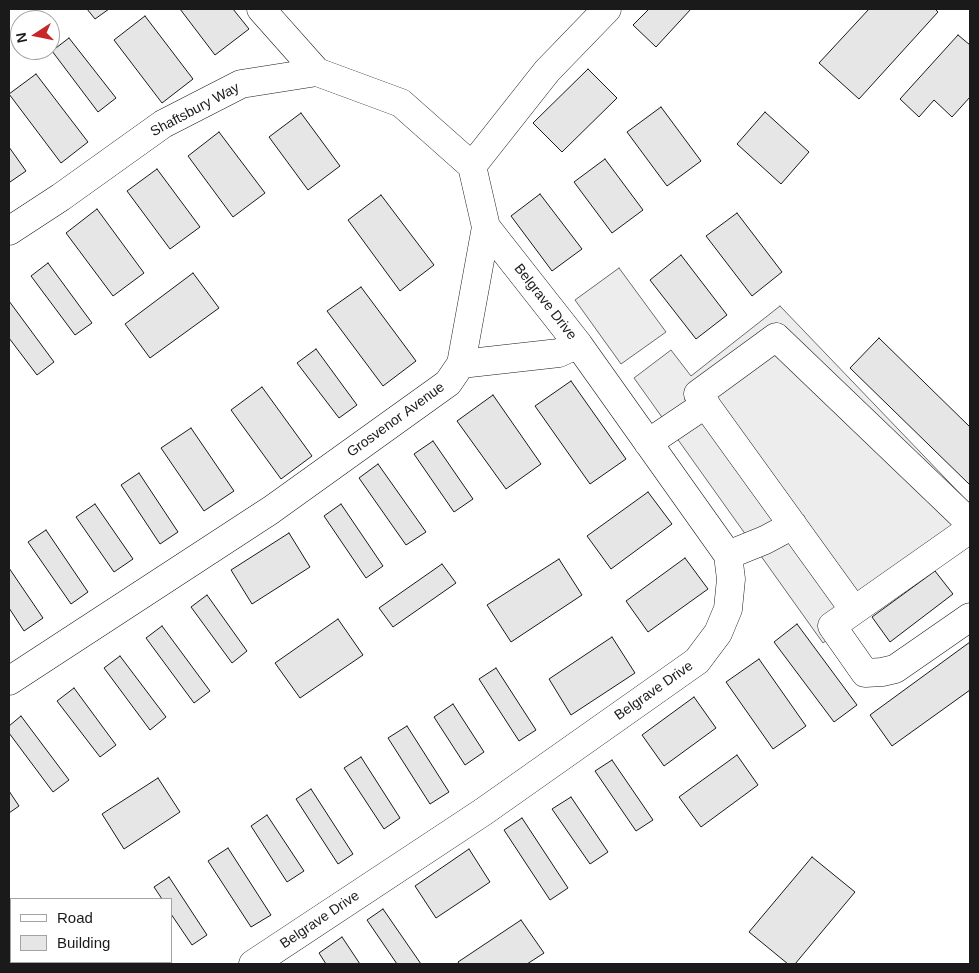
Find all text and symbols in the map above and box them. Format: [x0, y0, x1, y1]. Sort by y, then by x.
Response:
north arrow [10, 10, 60, 60]
text: N [12, 31, 30, 44]
street label: Shaftsbury Way [148, 80, 242, 140]
street label: Belgrave Drive [510, 261, 580, 343]
street label: Grosvenor Avenue [344, 379, 448, 461]
street label: Belgrave Drive [612, 658, 696, 724]
street label: Belgrave Drive [277, 887, 363, 953]
legend [10, 898, 172, 963]
text: Road [57, 909, 93, 926]
text: Building [57, 934, 110, 951]

